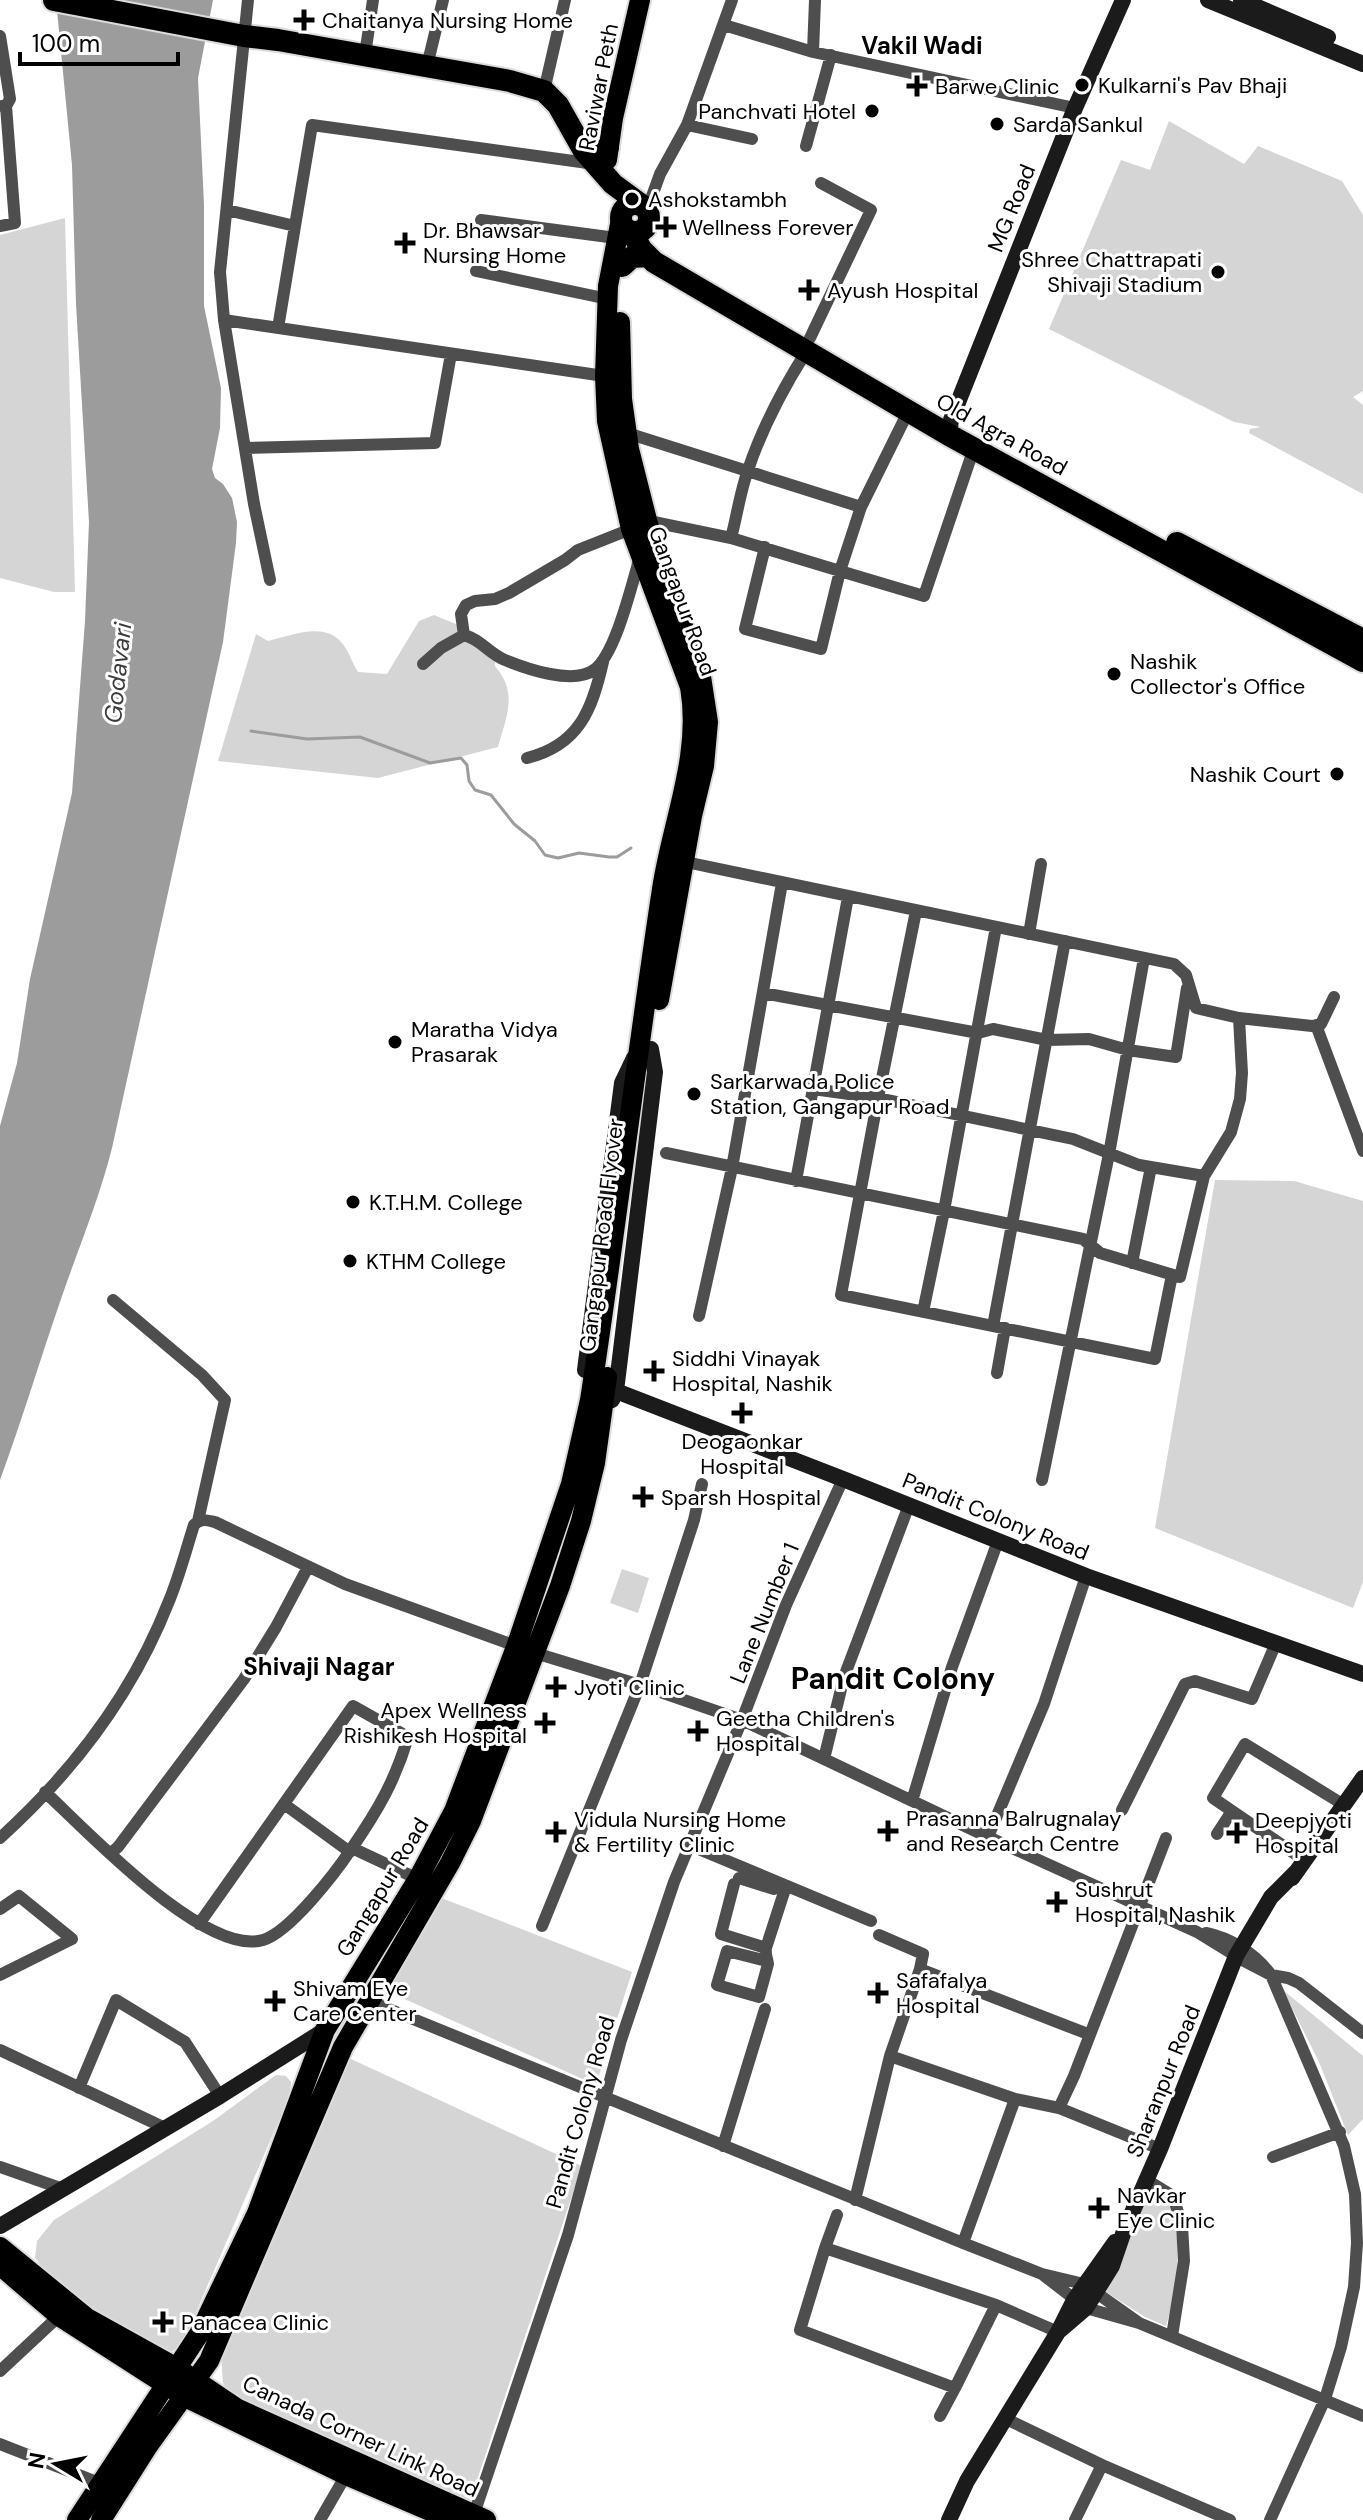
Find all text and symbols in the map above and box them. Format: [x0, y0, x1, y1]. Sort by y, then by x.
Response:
place label: Chaitanya Nursing Home [322, 6, 573, 35]
marker: Chaitanya Nursing Home [293, 9, 315, 31]
scale bar [20, 16, 178, 66]
street label: Raviwar Peth [572, 21, 625, 153]
text: 100 m [32, 28, 100, 59]
district label: Vakil Wadi [861, 30, 983, 61]
place label: Kulkarni's Pav Bhaji [1098, 71, 1287, 100]
place label: Barwe Clinic [935, 72, 1060, 101]
marker: Barwe Clinic [906, 75, 928, 97]
marker: Kulkarni's Pav Bhaji [1073, 76, 1091, 94]
place label: Panchvati Hotel [698, 97, 856, 126]
marker: Panchvati Hotel [863, 102, 881, 120]
place label: Sarda Sankul [1013, 110, 1143, 139]
marker: Sarda Sankul [988, 115, 1006, 133]
street label: MG Road [981, 160, 1042, 256]
place label: Ashokstambh [648, 185, 787, 214]
marker: Ashokstambh [623, 190, 641, 208]
place label: Wellness Forever [682, 213, 853, 242]
place label: Dr. Bhawsar Nursing Home [423, 216, 566, 270]
marker: Wellness Forever [657, 218, 675, 236]
marker: Dr. Bhawsar Nursing Home [394, 232, 416, 254]
place label: Shree Chattrapati Shivaji Stadium [1021, 245, 1202, 299]
marker: Shree Chattrapati Shivaji Stadium [1209, 263, 1227, 281]
place label: Ayush Hospital [827, 276, 978, 305]
marker: Ayush Hospital [798, 279, 820, 301]
street label: Old Agra Road [931, 386, 1072, 482]
street label: Gangapur Road [642, 522, 723, 680]
water label: Godavari [97, 620, 138, 725]
place label: Nashik Collector's Office [1130, 647, 1305, 701]
marker: Nashik Collector's Office [1105, 665, 1123, 683]
place label: Nashik Court [1190, 760, 1321, 789]
marker: Nashik Court [1328, 765, 1346, 783]
place label: Maratha Vidya Prasarak [411, 1015, 558, 1069]
marker: Maratha Vidya Prasarak [386, 1033, 404, 1051]
place label: Sarkarwada Police Station, Gangapur Road [710, 1067, 950, 1121]
marker: Sarkarwada Police Station, Gangapur Road [685, 1085, 703, 1103]
street label: Gangapur Road Flyover [573, 1117, 630, 1353]
place label: K.T.H.M. College [369, 1188, 523, 1217]
marker: K.T.H.M. College [344, 1193, 362, 1211]
place label: KTHM College [366, 1247, 506, 1276]
marker: KTHM College [341, 1252, 359, 1270]
place label: Siddhi Vinayak Hospital, Nashik [672, 1344, 833, 1398]
marker: Siddhi Vinayak Hospital, Nashik [643, 1360, 665, 1382]
marker: Deogaonkar Hospital [731, 1402, 753, 1424]
place label: Deogaonkar Hospital [681, 1427, 803, 1481]
street label: Pandit Colony Road [898, 1466, 1093, 1567]
place label: Sparsh Hospital [661, 1483, 821, 1512]
marker: Sparsh Hospital [632, 1486, 654, 1508]
street label: Lane Number 1 [723, 1539, 806, 1688]
district label: Shivaji Nagar [243, 1651, 395, 1682]
district label: Pandit Colony [791, 1659, 995, 1698]
place label: Jyoti Clinic [574, 1673, 685, 1702]
marker: Jyoti Clinic [545, 1676, 567, 1698]
place label: Apex Wellness Rishikesh Hospital [344, 1696, 527, 1750]
place label: Geetha Children's Hospital [716, 1704, 895, 1758]
marker: Apex Wellness Rishikesh Hospital [534, 1712, 556, 1734]
marker: Geetha Children's Hospital [687, 1720, 709, 1742]
place label: Prasanna Balrugnalay and Research Centre [906, 1804, 1122, 1858]
place label: Vidula Nursing Home & Fertility Clinic [574, 1805, 786, 1859]
place label: Deepjyoti Hospital [1255, 1806, 1352, 1860]
street label: Gangapur Road [330, 1812, 435, 1962]
marker: Prasanna Balrugnalay and Research Centre [877, 1820, 899, 1842]
marker: Vidula Nursing Home & Fertility Clinic [545, 1821, 567, 1843]
marker: Deepjyoti Hospital [1226, 1822, 1248, 1844]
place label: Sushrut Hospital, Nashik [1075, 1875, 1236, 1929]
marker: Sushrut Hospital, Nashik [1046, 1891, 1068, 1913]
place label: Safafalya Hospital [896, 1966, 987, 2020]
place label: Shivam Eye Care Center [293, 1974, 417, 2028]
marker: Safafalya Hospital [867, 1982, 889, 2004]
marker: Shivam Eye Care Center [264, 1990, 286, 2012]
street label: Sharanpur Road [1120, 2001, 1207, 2162]
street label: Pandit Colony Road [539, 2013, 622, 2212]
place label: Navkar Eye Clinic [1117, 2181, 1215, 2235]
marker: Navkar Eye Clinic [1088, 2197, 1110, 2219]
place label: Panacea Clinic [181, 2308, 329, 2337]
marker: Panacea Clinic [152, 2311, 174, 2333]
street label: Canada Corner Link Road [238, 2369, 484, 2504]
north arrow [16, 2424, 96, 2504]
text: N [21, 2450, 52, 2471]

